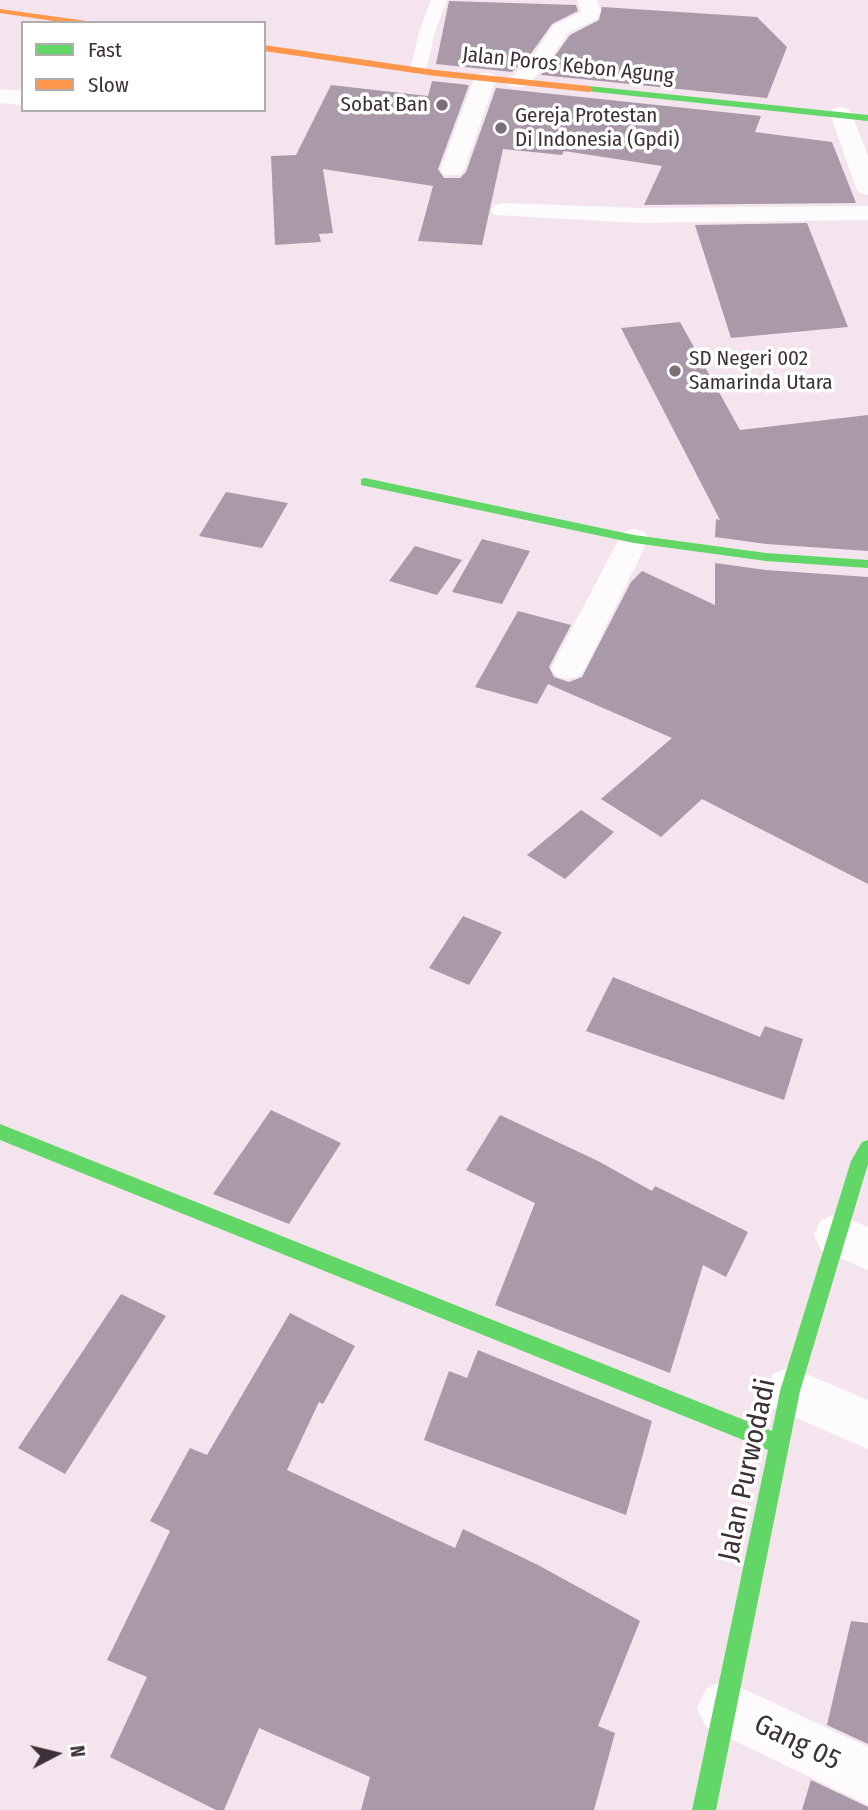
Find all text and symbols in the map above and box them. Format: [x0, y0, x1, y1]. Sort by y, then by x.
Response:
legend [21, 21, 266, 112]
text: Fast [88, 37, 122, 63]
street label: Jalan Poros Kebon Agung [461, 42, 675, 90]
text: Slow [88, 72, 129, 98]
place label: Sobat Ban [341, 92, 428, 118]
marker: Sobat Ban [434, 97, 450, 113]
place label: Gereja Protestan Di Indonesia (Gpdi) [515, 103, 679, 153]
marker: Gereja Protestan Di Indonesia (Gpdi) [493, 120, 509, 136]
place label: SD Negeri 002 Samarinda Utara [689, 346, 833, 396]
marker: SD Negeri 002 Samarinda Utara [667, 363, 683, 379]
street label: Jalan Purwodadi [712, 1376, 784, 1564]
street label: Gang 05 [748, 1708, 846, 1778]
north arrow [21, 1719, 91, 1789]
text: N [65, 1744, 89, 1758]

